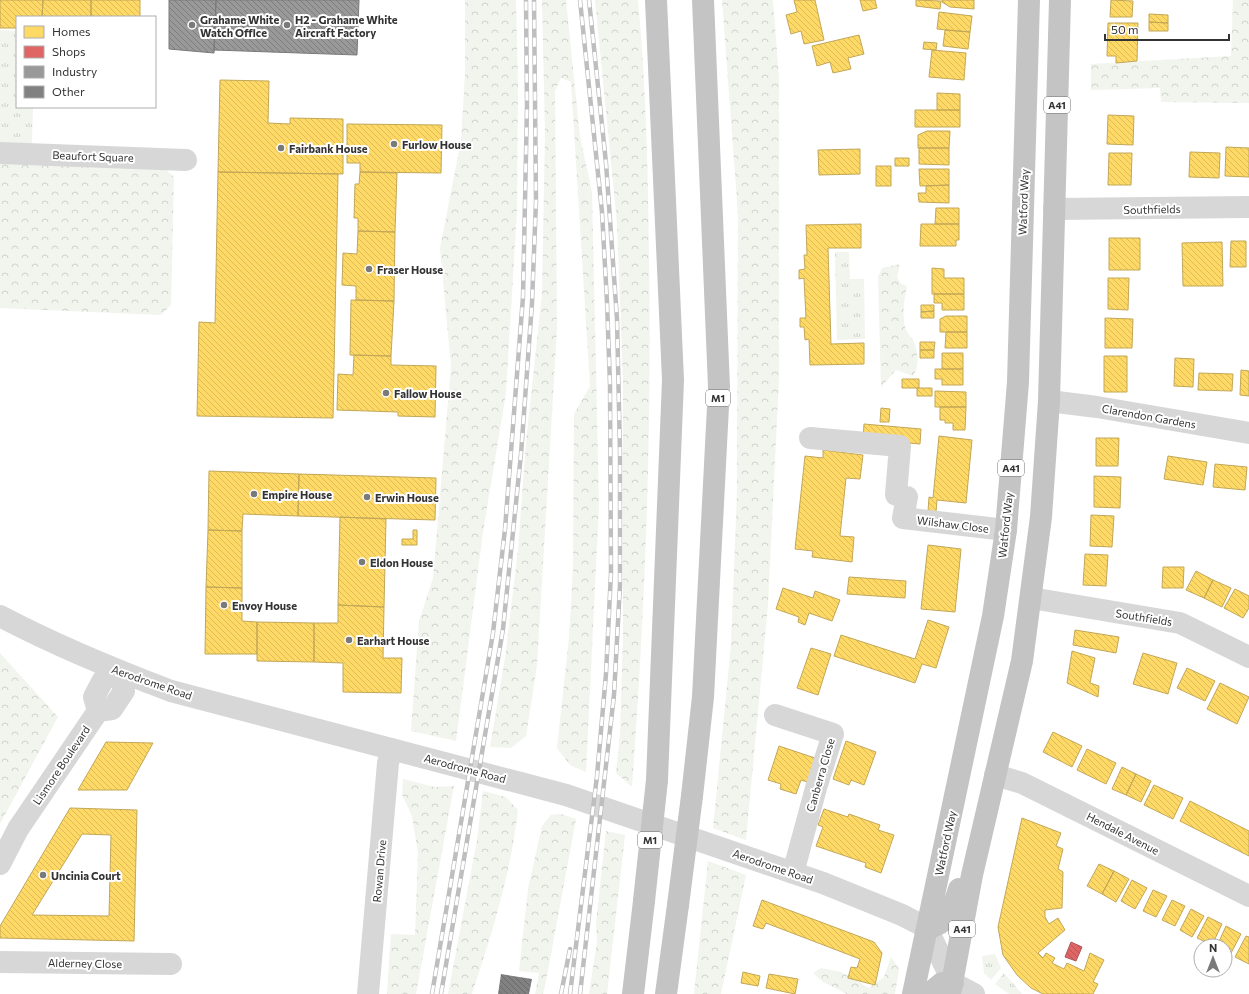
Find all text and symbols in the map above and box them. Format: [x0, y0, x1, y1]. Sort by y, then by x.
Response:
place label: Grahame White Watch Office [200, 13, 279, 39]
place label: H2 - Grahame White Aircraft Factory [295, 13, 398, 39]
legend [16, 16, 156, 108]
scale bar [1105, 16, 1229, 42]
marker: Grahame White Watch Office [187, 20, 197, 30]
marker: H2 - Grahame White Aircraft Factory [282, 20, 292, 30]
text: 50 m [1111, 22, 1139, 36]
text: Homes [52, 24, 90, 38]
text: Shops [52, 44, 86, 58]
text: Industry [52, 64, 97, 78]
text: Other [52, 84, 85, 98]
road number: A41 [1044, 97, 1070, 113]
place label: Furlow House [402, 138, 472, 151]
marker: Furlow House [389, 139, 399, 149]
place label: Fairbank House [289, 142, 368, 155]
marker: Fairbank House [276, 143, 286, 153]
street label: Beaufort Square [52, 148, 134, 164]
street label: Watford Way [1015, 168, 1031, 235]
street label: Southfields [1123, 202, 1181, 216]
place label: Fraser House [377, 263, 443, 276]
marker: Fraser House [364, 264, 374, 274]
place label: Fallow House [394, 387, 462, 400]
marker: Fallow House [381, 388, 391, 398]
road number: M1 [706, 390, 730, 406]
street label: Clarendon Gardens [1101, 401, 1197, 431]
road number: A41 [998, 460, 1024, 476]
place label: Empire House [262, 488, 332, 501]
marker: Empire House [249, 489, 259, 499]
place label: Erwin House [375, 491, 439, 504]
street label: Watford Way [995, 491, 1015, 559]
marker: Erwin House [362, 492, 372, 502]
street label: Wilshaw Close [916, 513, 990, 535]
place label: Eldon House [370, 556, 433, 569]
marker: Eldon House [357, 557, 367, 567]
place label: Envoy House [232, 599, 297, 612]
marker: Envoy House [219, 600, 229, 610]
street label: Southfields [1115, 606, 1173, 628]
place label: Earhart House [357, 634, 430, 647]
marker: Earhart House [344, 635, 354, 645]
street label: Aerodrome Road [110, 662, 194, 702]
street label: Lismore Boulevard [30, 723, 92, 807]
street label: Canberra Close [803, 736, 837, 813]
street label: Aerodrome Road [423, 751, 507, 785]
street label: Watford Way [932, 809, 958, 877]
street label: Hendale Avenue [1084, 809, 1162, 857]
road number: M1 [638, 832, 662, 848]
street label: Rowan Drive [370, 839, 388, 903]
street label: Aerodrome Road [731, 846, 815, 886]
place label: Uncinia Court [51, 869, 121, 882]
marker: Uncinia Court [38, 870, 48, 880]
road number: A41 [949, 921, 975, 937]
north arrow [1193, 938, 1233, 978]
text: N [1209, 941, 1217, 954]
street label: Alderney Close [48, 956, 122, 970]

